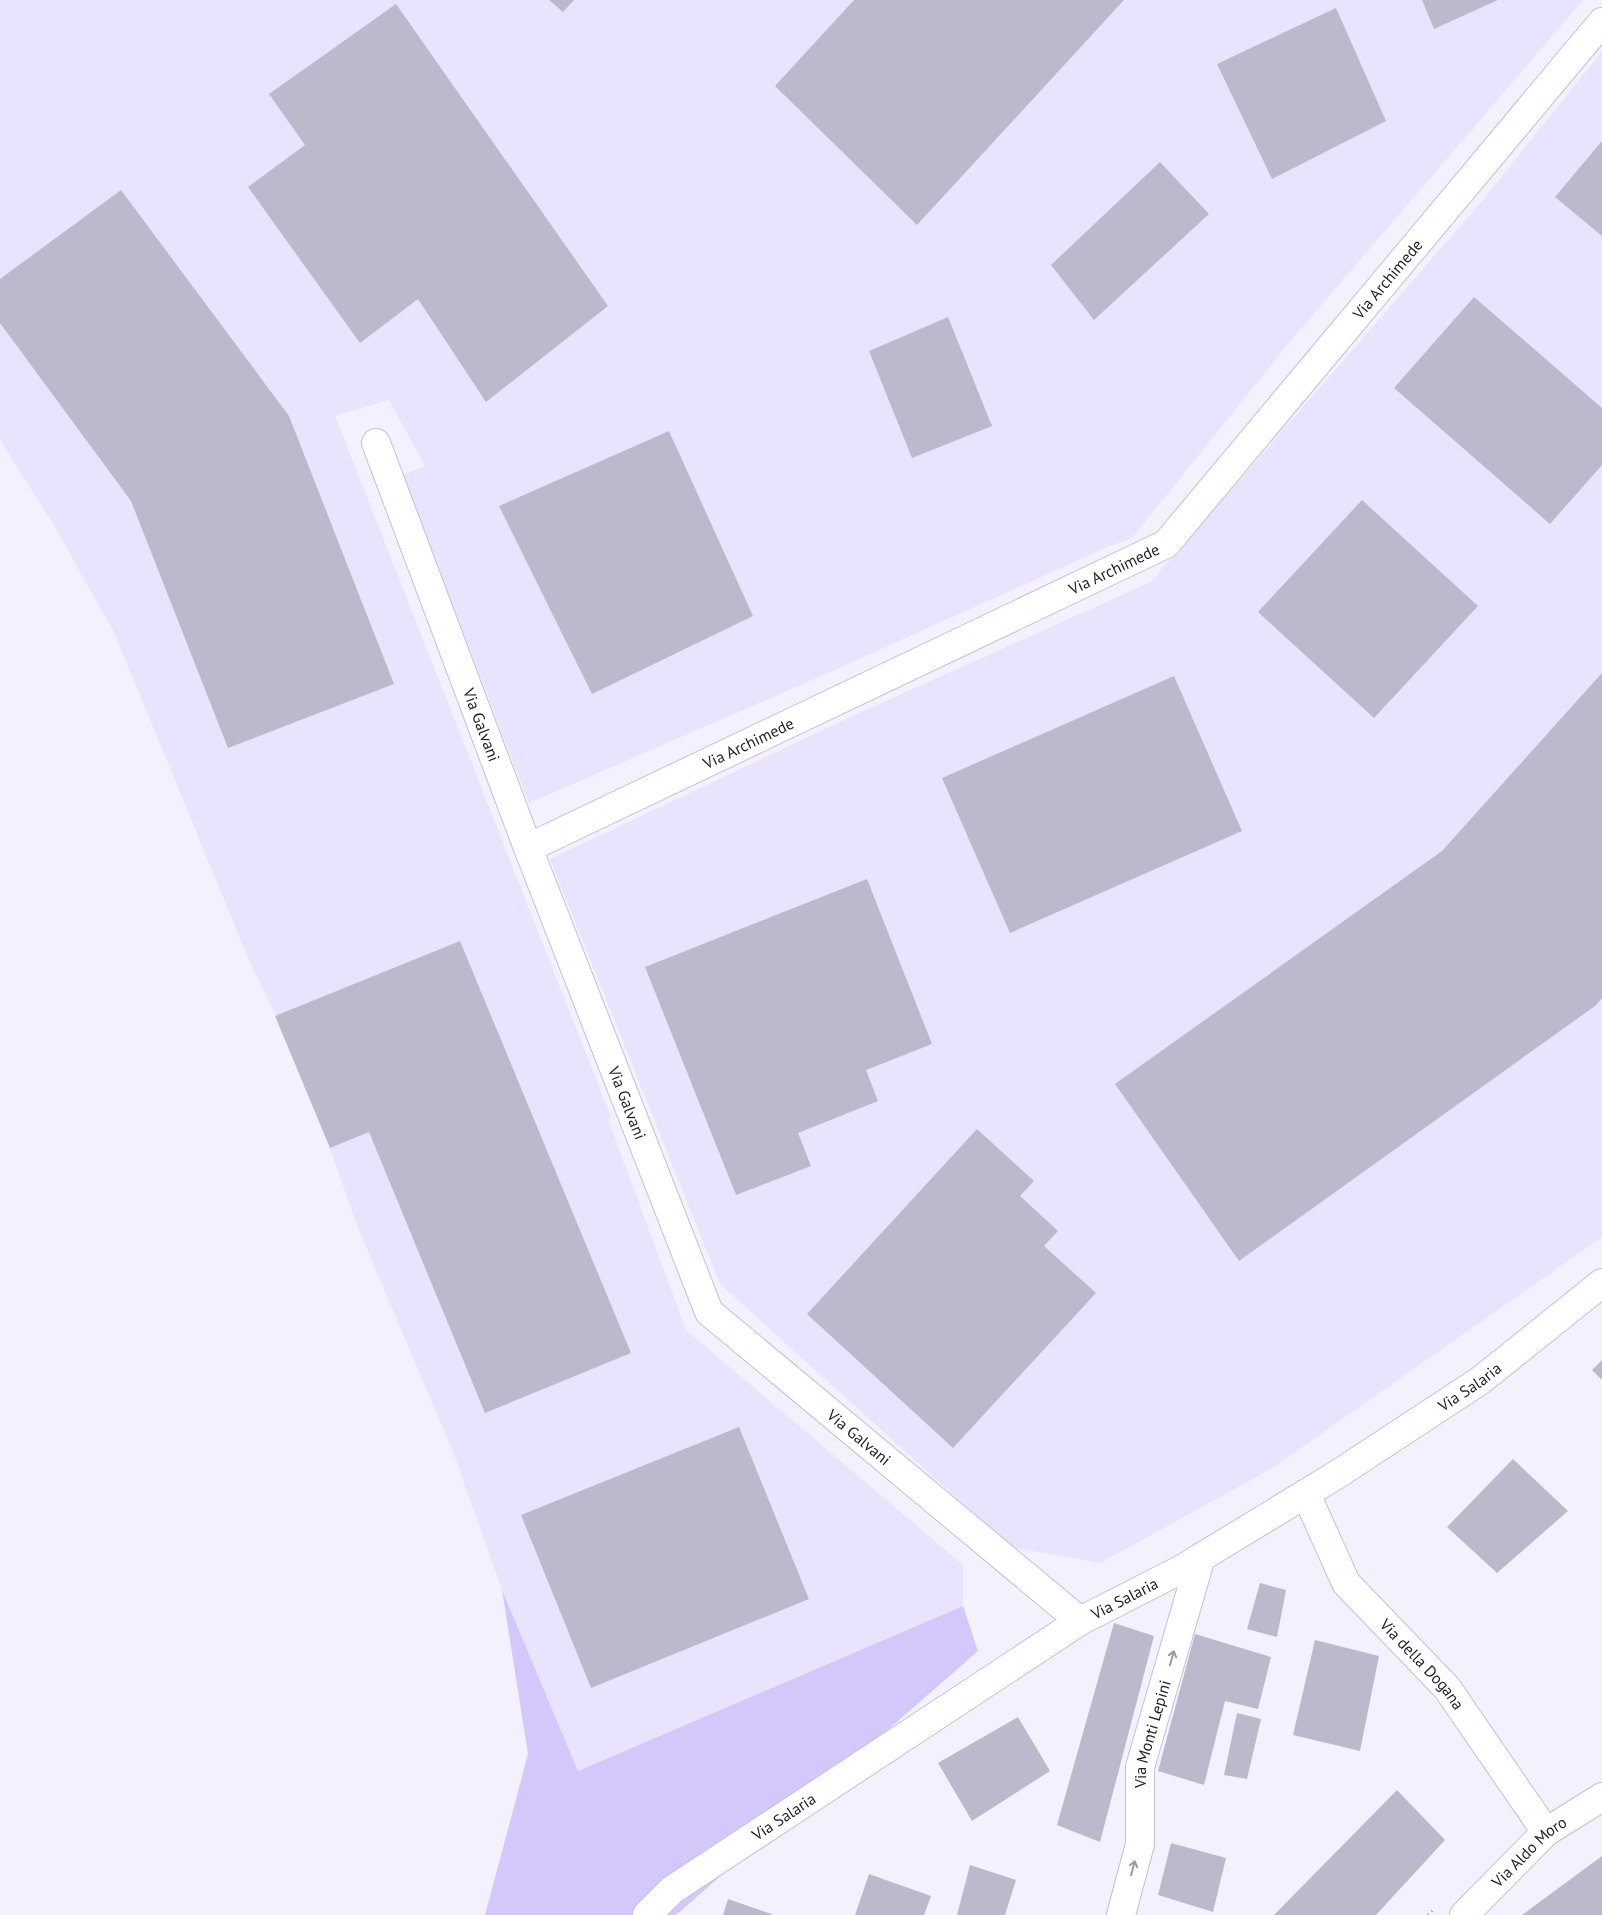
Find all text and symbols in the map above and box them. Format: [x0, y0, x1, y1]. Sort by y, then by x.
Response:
street label: Via Archimede [1348, 235, 1426, 324]
street label: Via Archimede [1064, 539, 1162, 599]
street label: Via Galvani [459, 684, 505, 764]
street label: Via Archimede [699, 713, 797, 774]
street label: Via Galvani [604, 1062, 651, 1142]
street label: Via Salaria [1433, 1358, 1505, 1416]
street label: Via Galvani [822, 1404, 895, 1469]
street label: Via Salaria [1087, 1573, 1161, 1624]
street label: Via della Dogana [1375, 1614, 1469, 1713]
one-way arrow [1167, 1651, 1177, 1667]
street label: Via Monti Lepini [1130, 1678, 1175, 1789]
street label: Via Salaria [747, 1788, 819, 1845]
street label: Via Aldo Moro [1486, 1812, 1570, 1892]
one-way arrow [1129, 1860, 1138, 1876]

